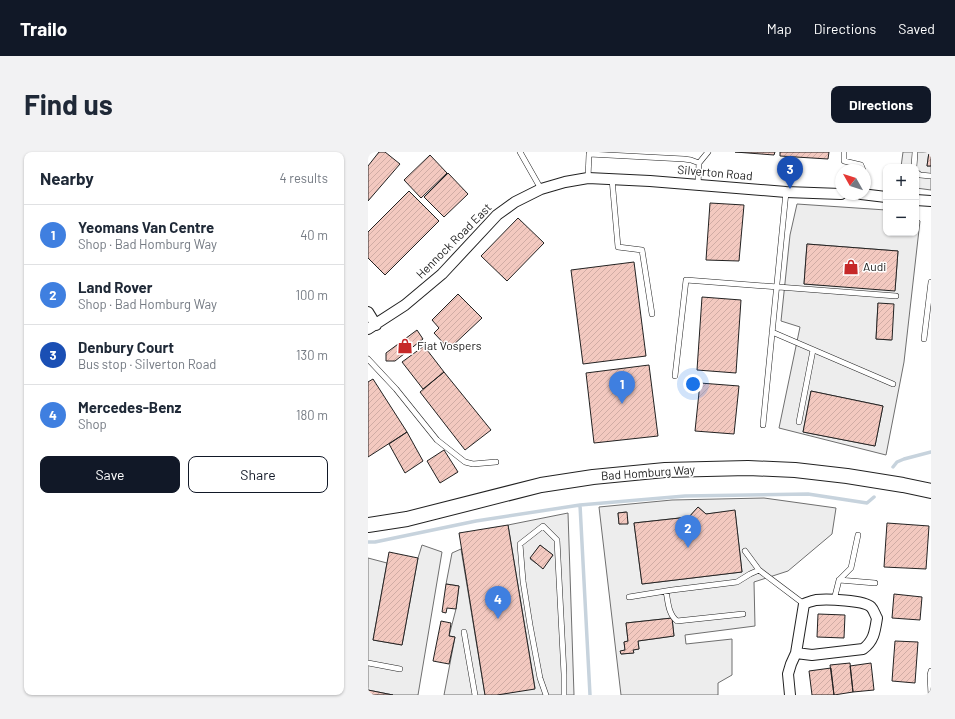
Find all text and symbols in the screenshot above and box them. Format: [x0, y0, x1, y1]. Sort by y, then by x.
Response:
text: Trailo [20, 17, 67, 40]
text: Map [767, 20, 792, 37]
text: Directions [814, 20, 876, 37]
text: Saved [898, 20, 935, 37]
button: Directions [831, 86, 931, 123]
text: Find us [24, 87, 113, 121]
pin: 3 [777, 156, 803, 189]
street label: Silverton Road [677, 162, 753, 182]
north arrow [835, 164, 871, 200]
map controls [883, 164, 919, 236]
button: + [883, 164, 919, 200]
text: Nearby [40, 168, 94, 188]
text: 4 results [280, 170, 328, 186]
street label: Hennock Road East [413, 200, 494, 281]
button: − [883, 200, 919, 236]
text: Yeomans Van Centre [78, 218, 214, 236]
text: 1 [51, 227, 55, 243]
text: 40 m [300, 227, 328, 243]
text: Shop · Bad Homburg Way [78, 236, 217, 252]
shop icon: Audi [842, 258, 860, 276]
place label: Audi [863, 259, 886, 273]
text: Land Rover [78, 278, 152, 296]
text: 2 [49, 287, 57, 303]
text: 100 m [295, 287, 328, 303]
text: Shop · Bad Homburg Way [78, 296, 217, 312]
shop icon: Fiat Vospers [396, 337, 414, 355]
text: Denbury Court [78, 338, 174, 356]
place label: Fiat Vospers [417, 338, 482, 352]
text: 3 [49, 347, 57, 363]
text: 130 m [296, 347, 328, 363]
text: Bus stop · Silverton Road [78, 356, 216, 372]
pin: 1 [609, 371, 635, 404]
your location [683, 374, 703, 394]
text: Mercedes-Benz [78, 398, 181, 416]
text: 4 [49, 407, 57, 423]
text: 180 m [296, 407, 328, 423]
text: Shop [78, 416, 107, 432]
button: Save [40, 456, 180, 493]
button: Share [188, 456, 328, 493]
street label: Bad Homburg Way [600, 462, 696, 482]
pin: 2 [675, 515, 701, 548]
pin: 4 [485, 586, 511, 619]

